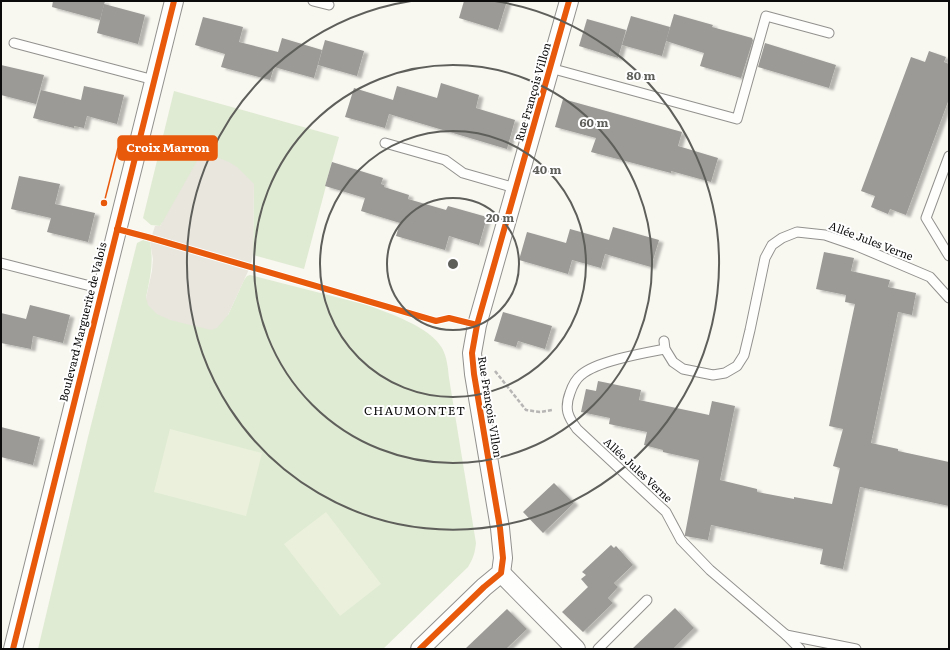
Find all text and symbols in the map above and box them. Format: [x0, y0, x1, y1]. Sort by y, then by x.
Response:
street label: Rue François Villon [510, 40, 554, 143]
text: 80 m [627, 66, 655, 84]
text: 60 m [580, 113, 608, 131]
callout: Croix Marron [118, 136, 217, 160]
text: Croix Marron [126, 138, 210, 156]
text: 40 m [533, 160, 562, 178]
text: 20 m [486, 208, 514, 226]
street label: Allée Jules Verne [827, 217, 916, 264]
street label: Boulevard Marguerite de Valois [54, 240, 110, 403]
centre of rings [446, 257, 460, 271]
street label: Rue François Villon [475, 355, 507, 459]
district label: CHAUMONTET [364, 401, 466, 419]
street label: Allée Jules Verne [601, 433, 677, 506]

